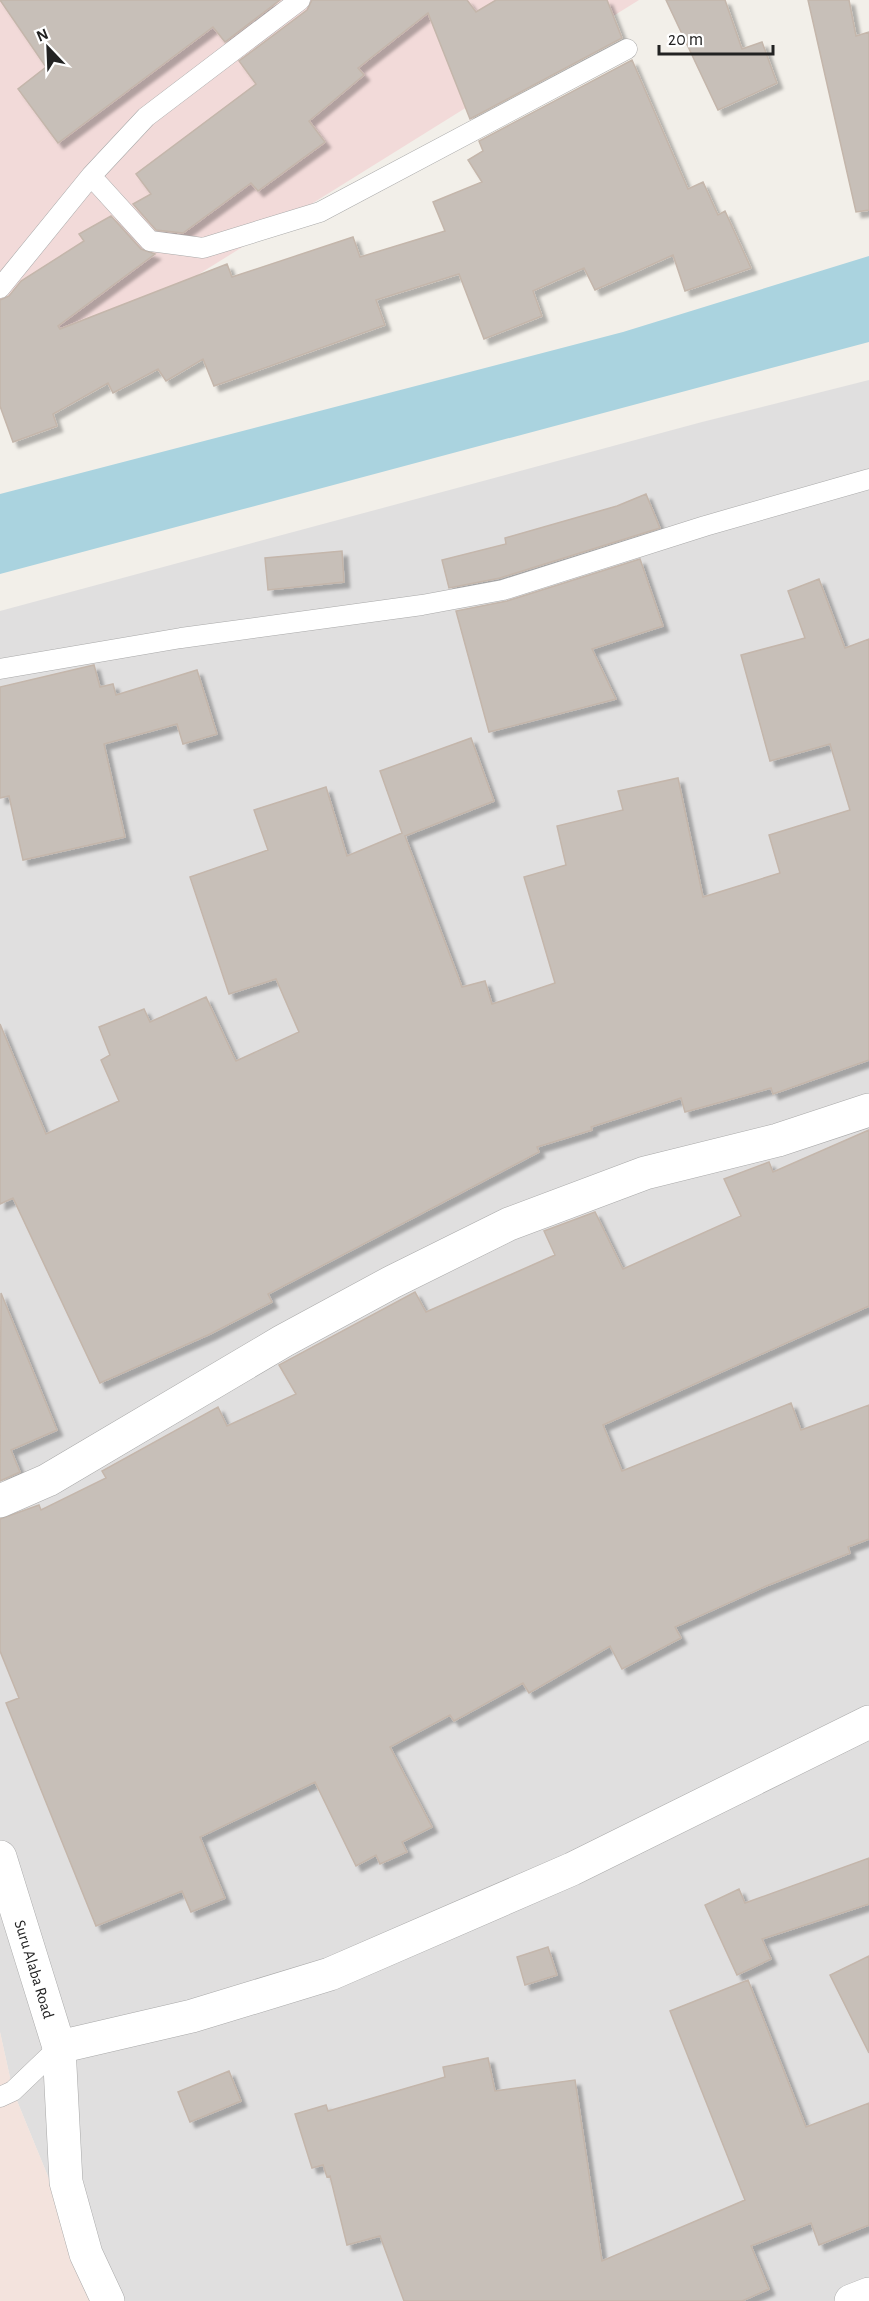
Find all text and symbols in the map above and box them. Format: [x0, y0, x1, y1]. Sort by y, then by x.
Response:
north arrow [18, 18, 78, 78]
scale bar [659, 18, 773, 56]
text: N [34, 26, 51, 45]
text: 20 m [668, 31, 703, 49]
street label: Suru Alaba Road [11, 1918, 57, 2021]

